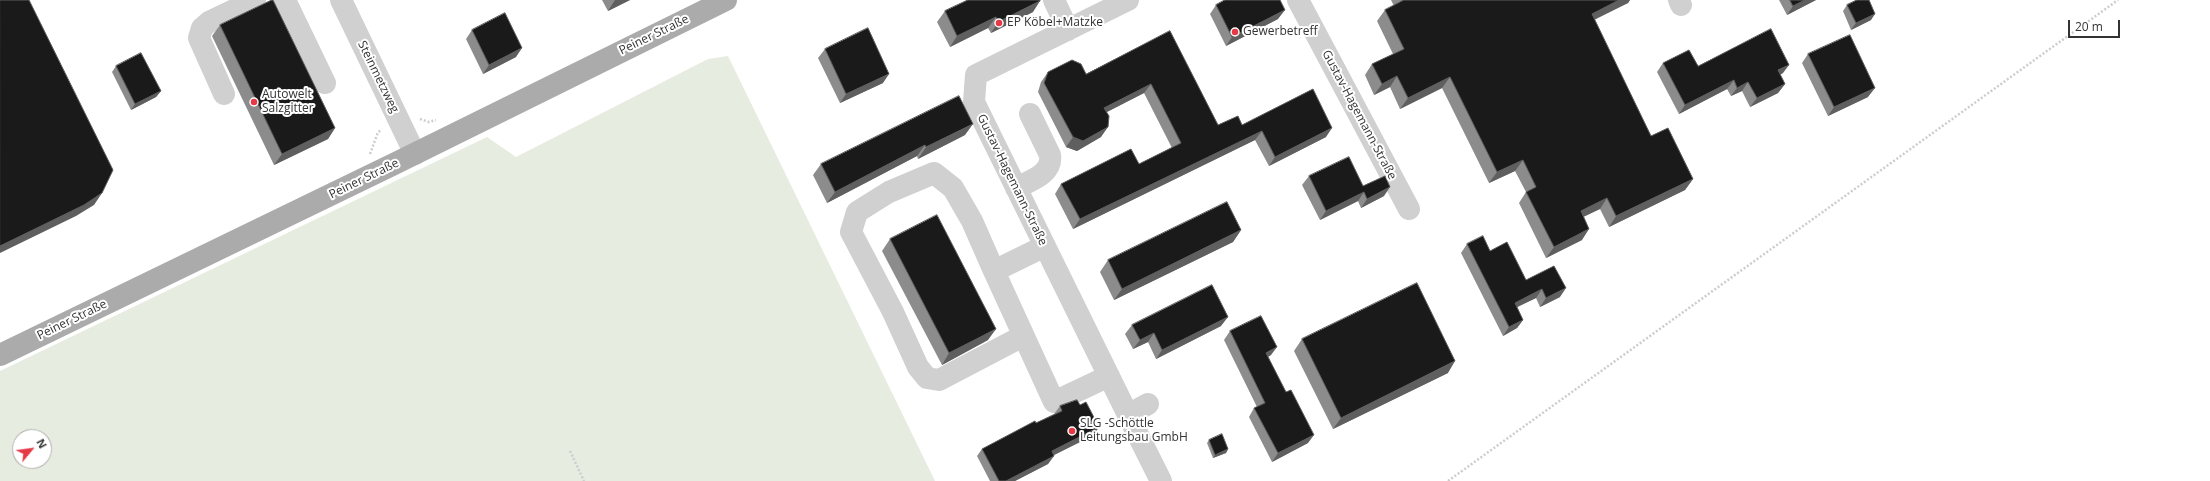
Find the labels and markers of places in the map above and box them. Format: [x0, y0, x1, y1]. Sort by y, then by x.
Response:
place label: EP Köbel+Matzke [1007, 16, 1103, 30]
marker: EP Köbel+Matzke [994, 18, 1004, 28]
place label: Gewerbetreff [1243, 25, 1317, 39]
marker: Gewerbetreff [1230, 27, 1240, 37]
place label: Autowelt Salzgitter [262, 88, 314, 116]
marker: Autowelt Salzgitter [249, 97, 259, 107]
place label: SLG -Schöttle Leitungsbau GmbH [1080, 417, 1188, 445]
marker: SLG -Schöttle Leitungsbau GmbH [1067, 426, 1077, 436]

